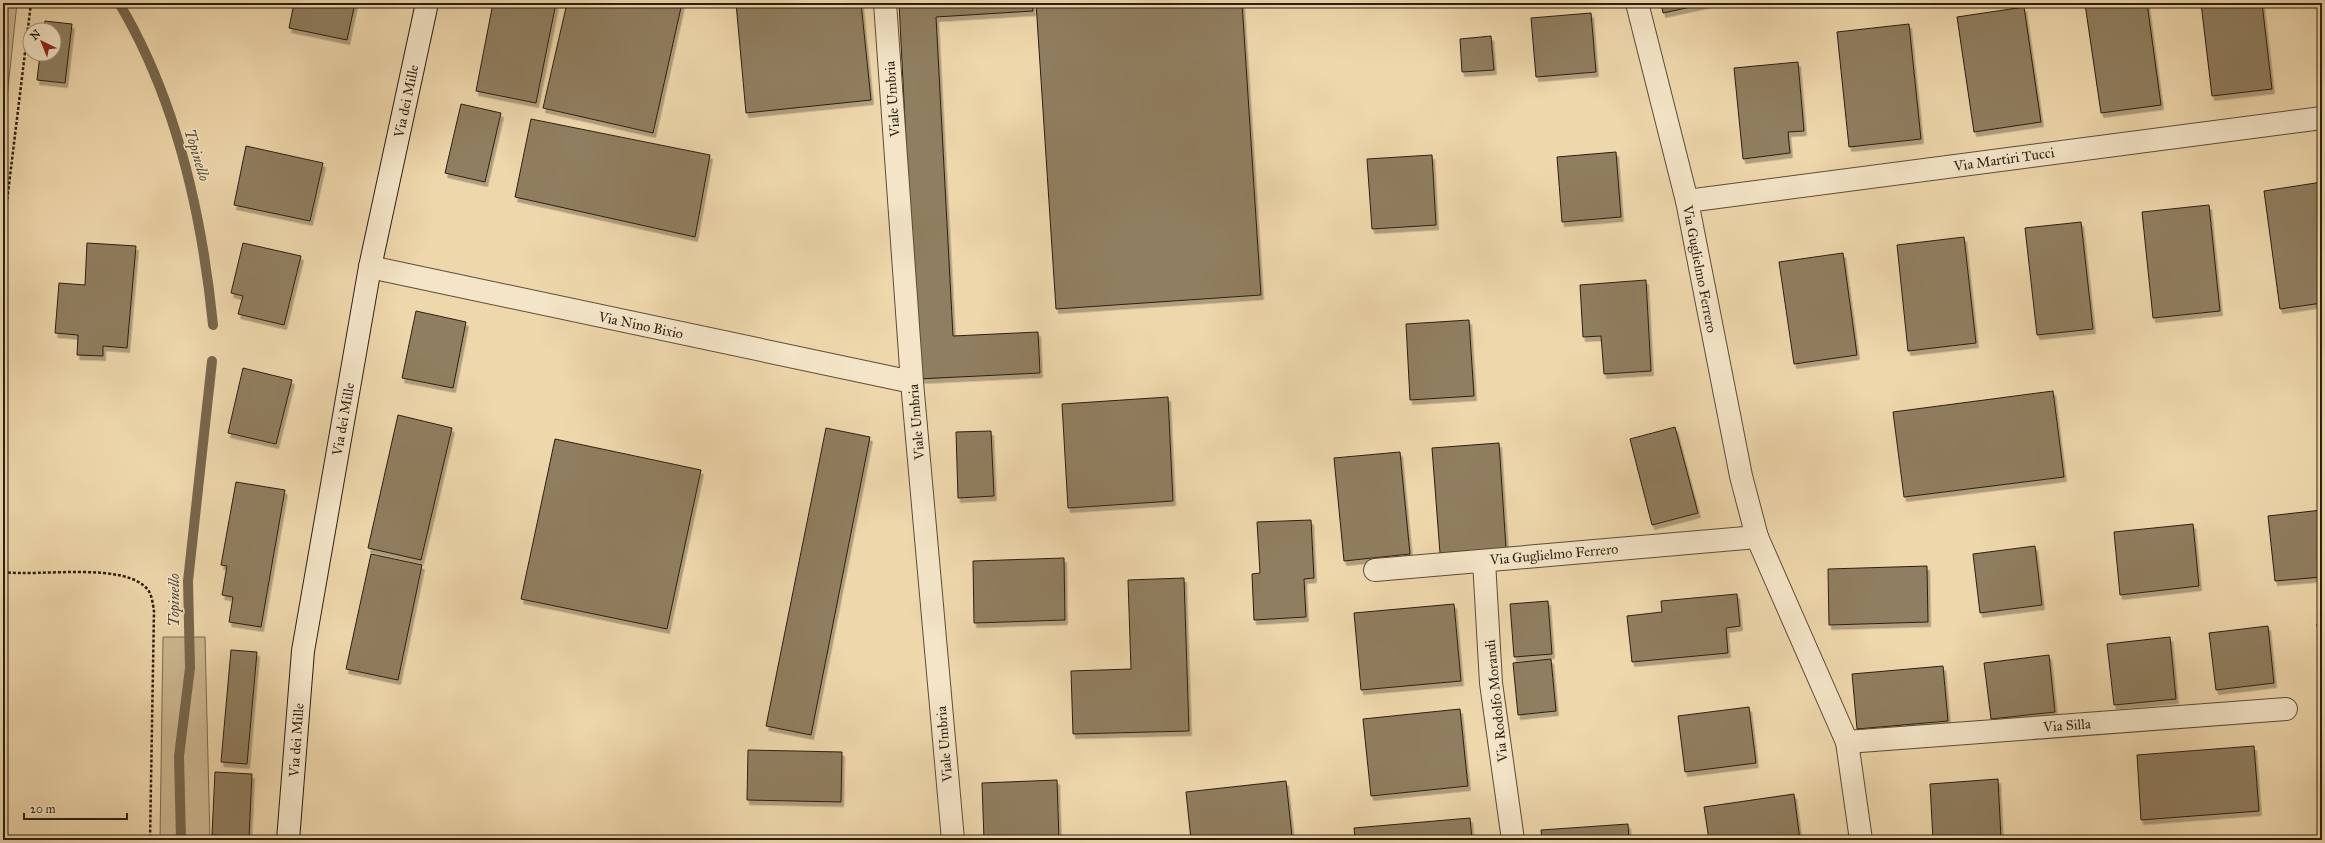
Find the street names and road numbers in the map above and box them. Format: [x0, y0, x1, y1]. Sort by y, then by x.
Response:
street label: Viale Umbria [881, 60, 904, 139]
street label: Via dei Mille [390, 63, 423, 140]
street label: Via Martiri Tucci [1952, 144, 2056, 175]
street label: Via Guglielmo Ferrero [1679, 203, 1720, 334]
street label: Via Nino Bixio [596, 308, 685, 343]
street label: Via dei Mille [329, 381, 358, 458]
street label: Viale Umbria [905, 383, 928, 462]
street label: Via Guglielmo Ferrero [1488, 540, 1619, 569]
street label: Via Rodolfo Morandi [1482, 639, 1511, 764]
street label: Via dei Mille [285, 702, 308, 778]
street label: Viale Umbria [933, 705, 956, 784]
street label: Via Silla [2042, 715, 2092, 736]

